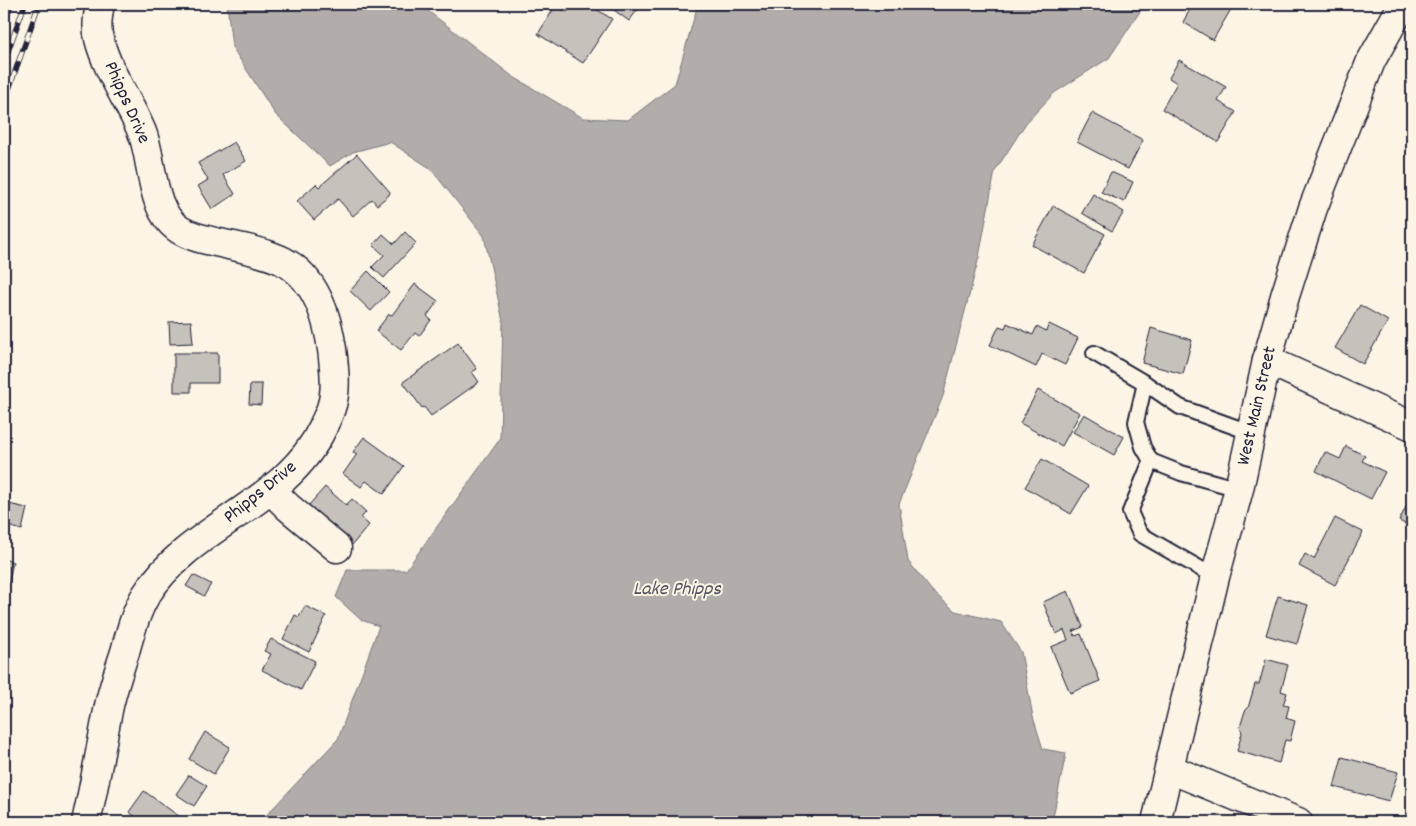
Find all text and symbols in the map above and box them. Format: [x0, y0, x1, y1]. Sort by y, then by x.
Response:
street label: Phipps Drive [96, 58, 156, 148]
street label: West Main Street [1231, 344, 1285, 468]
street label: Phipps Drive [219, 455, 303, 531]
water label: Lake Phipps [633, 576, 722, 604]

